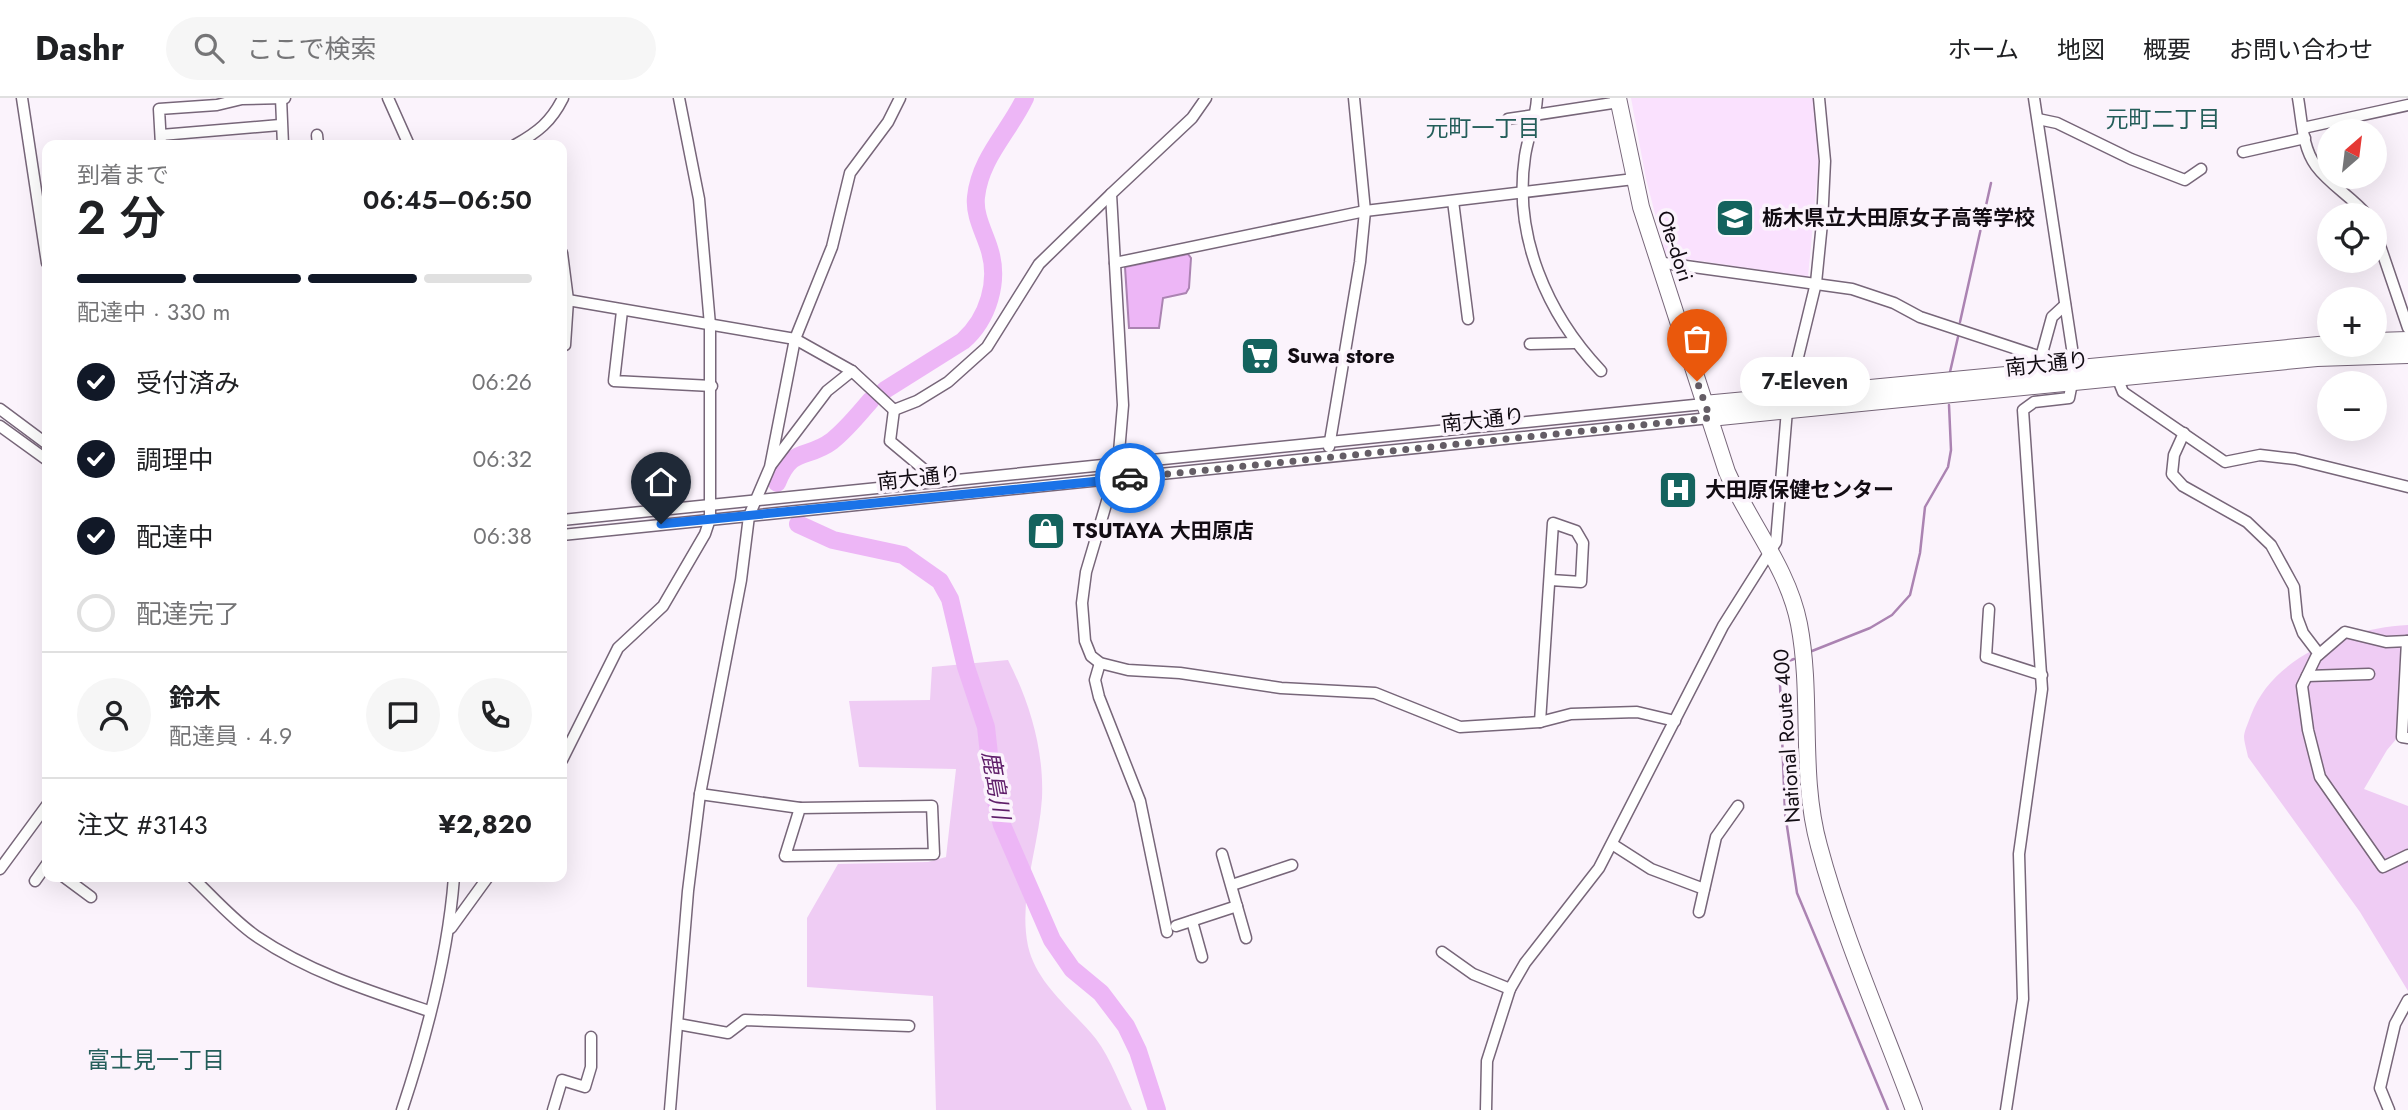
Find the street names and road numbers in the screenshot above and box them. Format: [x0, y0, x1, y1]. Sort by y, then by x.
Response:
street label: Ote-dori [1649, 207, 1701, 285]
street label: 南大通り [2004, 345, 2090, 383]
street label: 南大通り [1440, 401, 1526, 439]
street label: 南大通り [876, 459, 962, 497]
street label: National Route 400 [1766, 648, 1808, 824]

